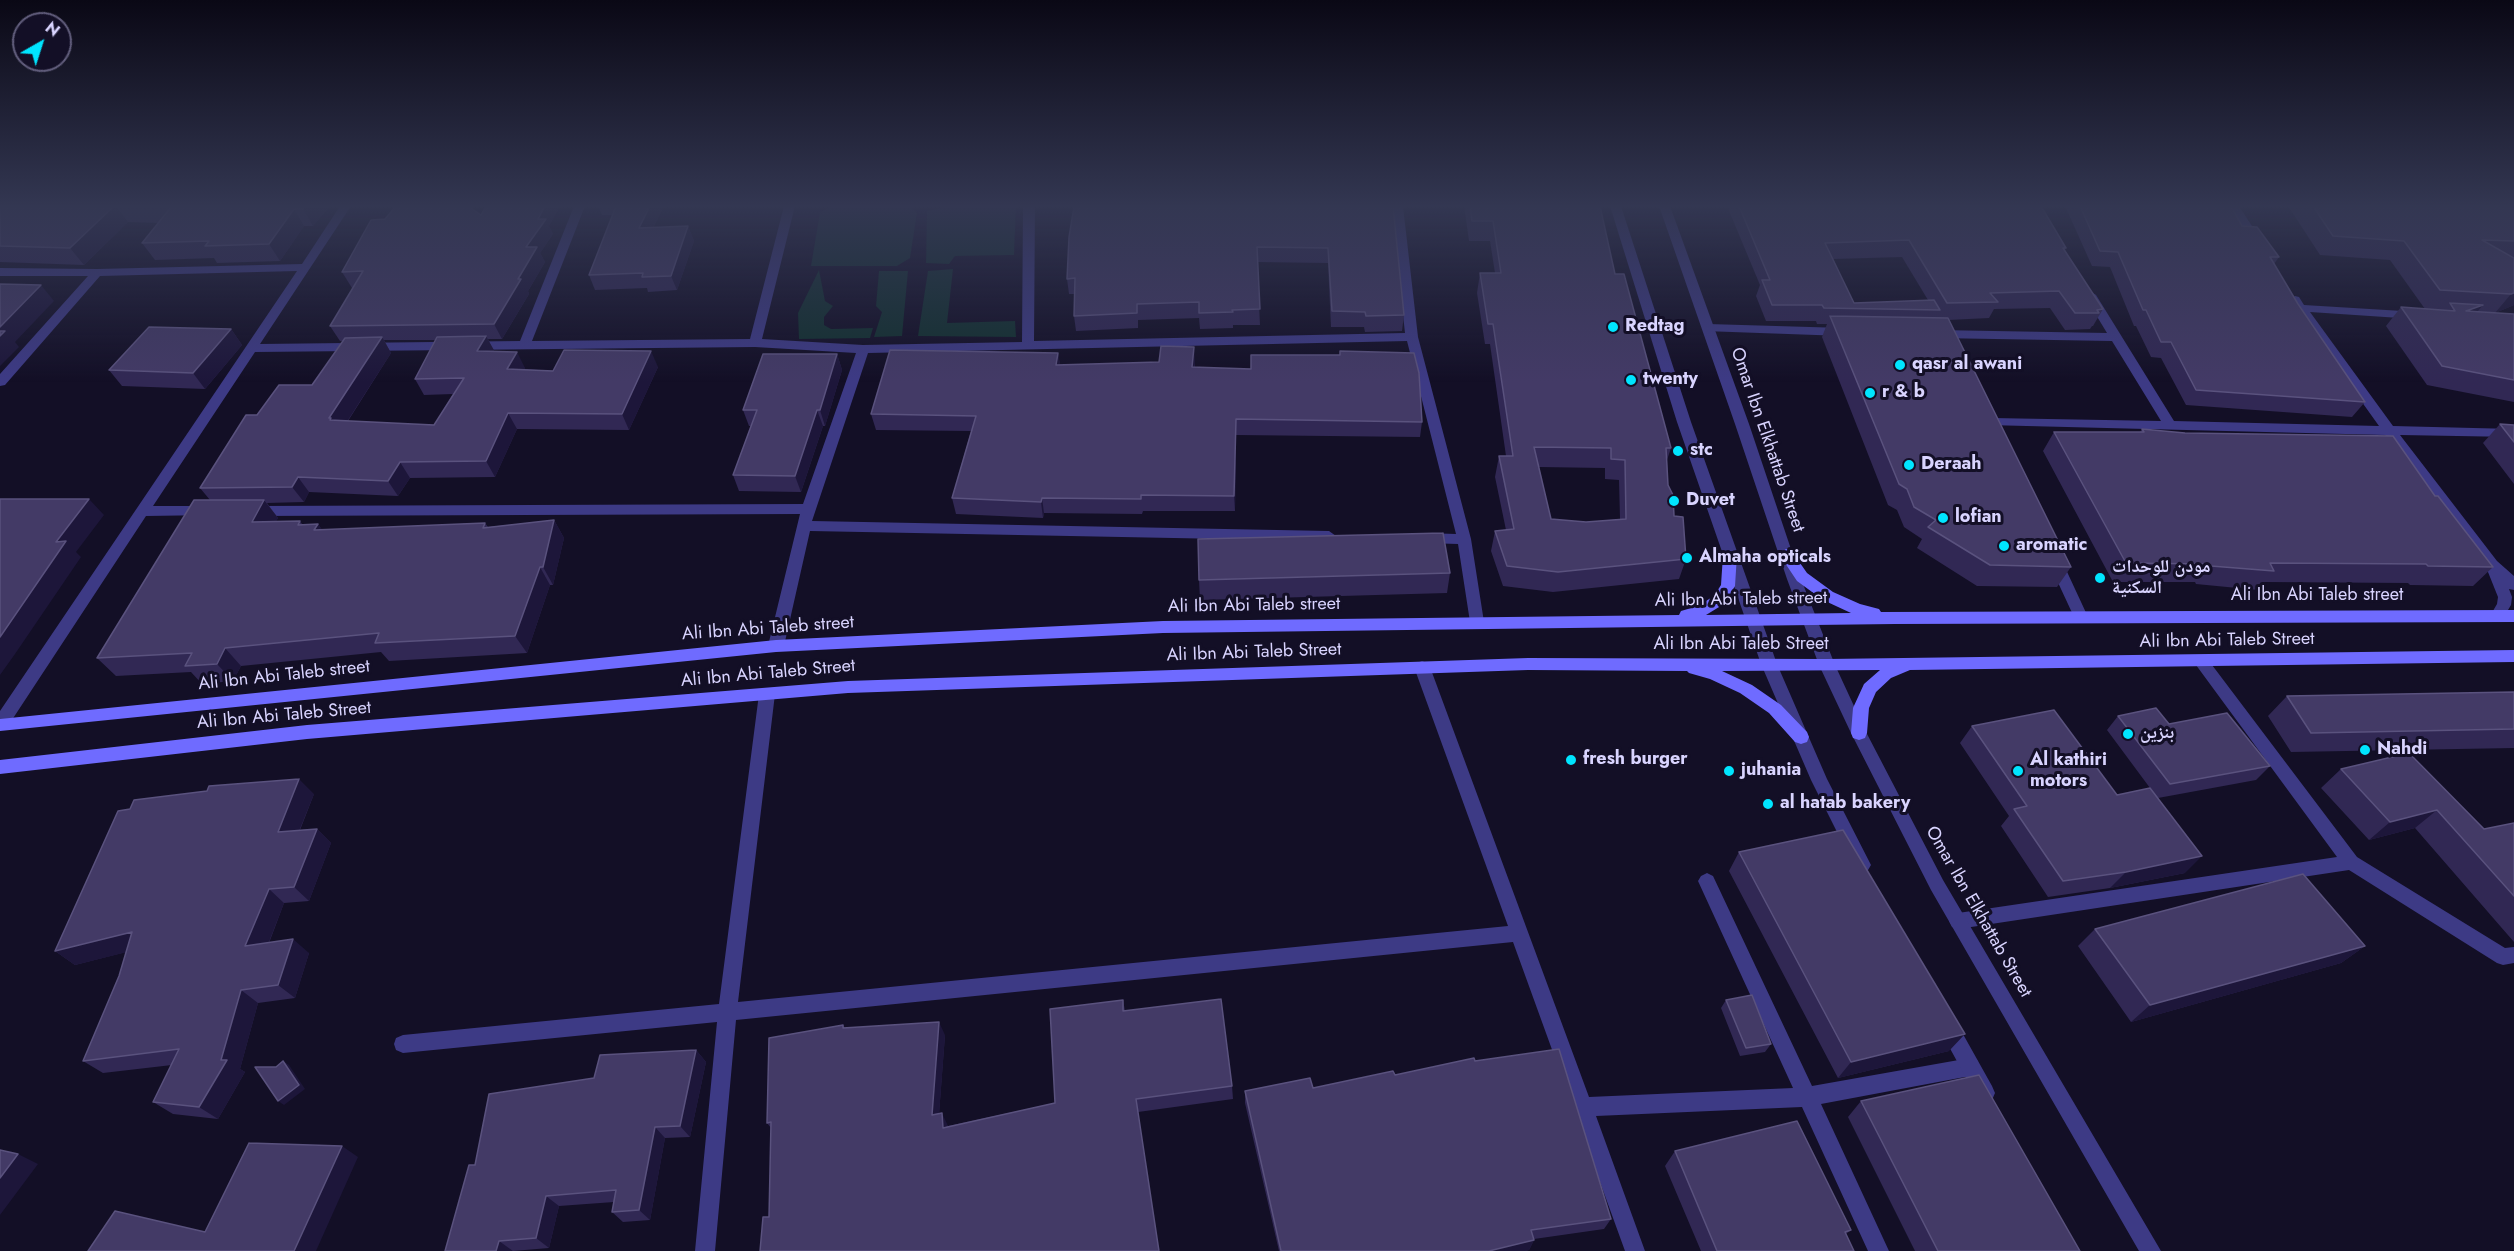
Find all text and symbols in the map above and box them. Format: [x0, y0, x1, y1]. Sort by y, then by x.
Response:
north arrow [12, 12, 72, 72]
text: N [40, 16, 65, 42]
place label: Redtag [1625, 316, 1684, 338]
marker: Redtag [1606, 320, 1620, 334]
street label: Omar Ibn Elkhattab Street [1725, 345, 1809, 535]
place label: qasr al awani [1912, 354, 2022, 376]
marker: qasr al awani [1893, 358, 1907, 372]
place label: twenty [1643, 369, 1698, 391]
marker: twenty [1624, 373, 1638, 387]
place label: r & b [1882, 382, 1925, 404]
marker: r & b [1863, 386, 1877, 400]
place label: stc [1690, 440, 1713, 462]
marker: stc [1671, 444, 1685, 458]
place label: Deraah [1921, 454, 1982, 476]
marker: Deraah [1902, 458, 1916, 472]
place label: Duvet [1686, 490, 1735, 512]
marker: Duvet [1667, 494, 1681, 508]
place label: lofian [1955, 507, 2002, 529]
marker: lofian [1936, 511, 1950, 525]
place label: aromatic [2016, 535, 2087, 557]
marker: aromatic [1997, 539, 2011, 553]
place label: Almaha opticals [1699, 547, 1831, 569]
marker: Almaha opticals [1680, 551, 1694, 565]
place label: مودن للوحدات السكنية [2112, 557, 2211, 600]
marker: مودن للوحدات السكنية [2093, 571, 2107, 585]
street label: Ali Ibn Abi Taleb street [2231, 585, 2403, 607]
street label: Ali Ibn Abi Taleb street [1655, 588, 1827, 612]
street label: Ali Ibn Abi Taleb street [1168, 594, 1340, 618]
street label: Ali Ibn Abi Taleb street [681, 612, 855, 646]
street label: Ali Ibn Abi Taleb Street [2139, 629, 2315, 653]
street label: Ali Ibn Abi Taleb Street [1653, 634, 1829, 656]
street label: Ali Ibn Abi Taleb Street [1166, 639, 1342, 667]
street label: Ali Ibn Abi Taleb street [197, 656, 371, 696]
street label: Ali Ibn Abi Taleb Street [680, 656, 856, 692]
street label: Ali Ibn Abi Taleb Street [196, 698, 372, 734]
place label: بنزين [2140, 723, 2174, 745]
marker: بنزين [2121, 727, 2135, 741]
place label: Nahdi [2377, 739, 2427, 761]
marker: Nahdi [2358, 743, 2372, 757]
place label: fresh burger [1583, 749, 1688, 771]
place label: Al kathiri motors [2030, 750, 2107, 792]
marker: fresh burger [1564, 753, 1578, 767]
place label: juhania [1741, 760, 1801, 782]
marker: juhania [1722, 764, 1736, 778]
marker: Al kathiri motors [2011, 764, 2025, 778]
place label: al hatab bakery [1780, 793, 1910, 815]
marker: al hatab bakery [1761, 797, 1775, 811]
street label: Omar Ibn Elkhattab Street [1920, 823, 2036, 1001]

